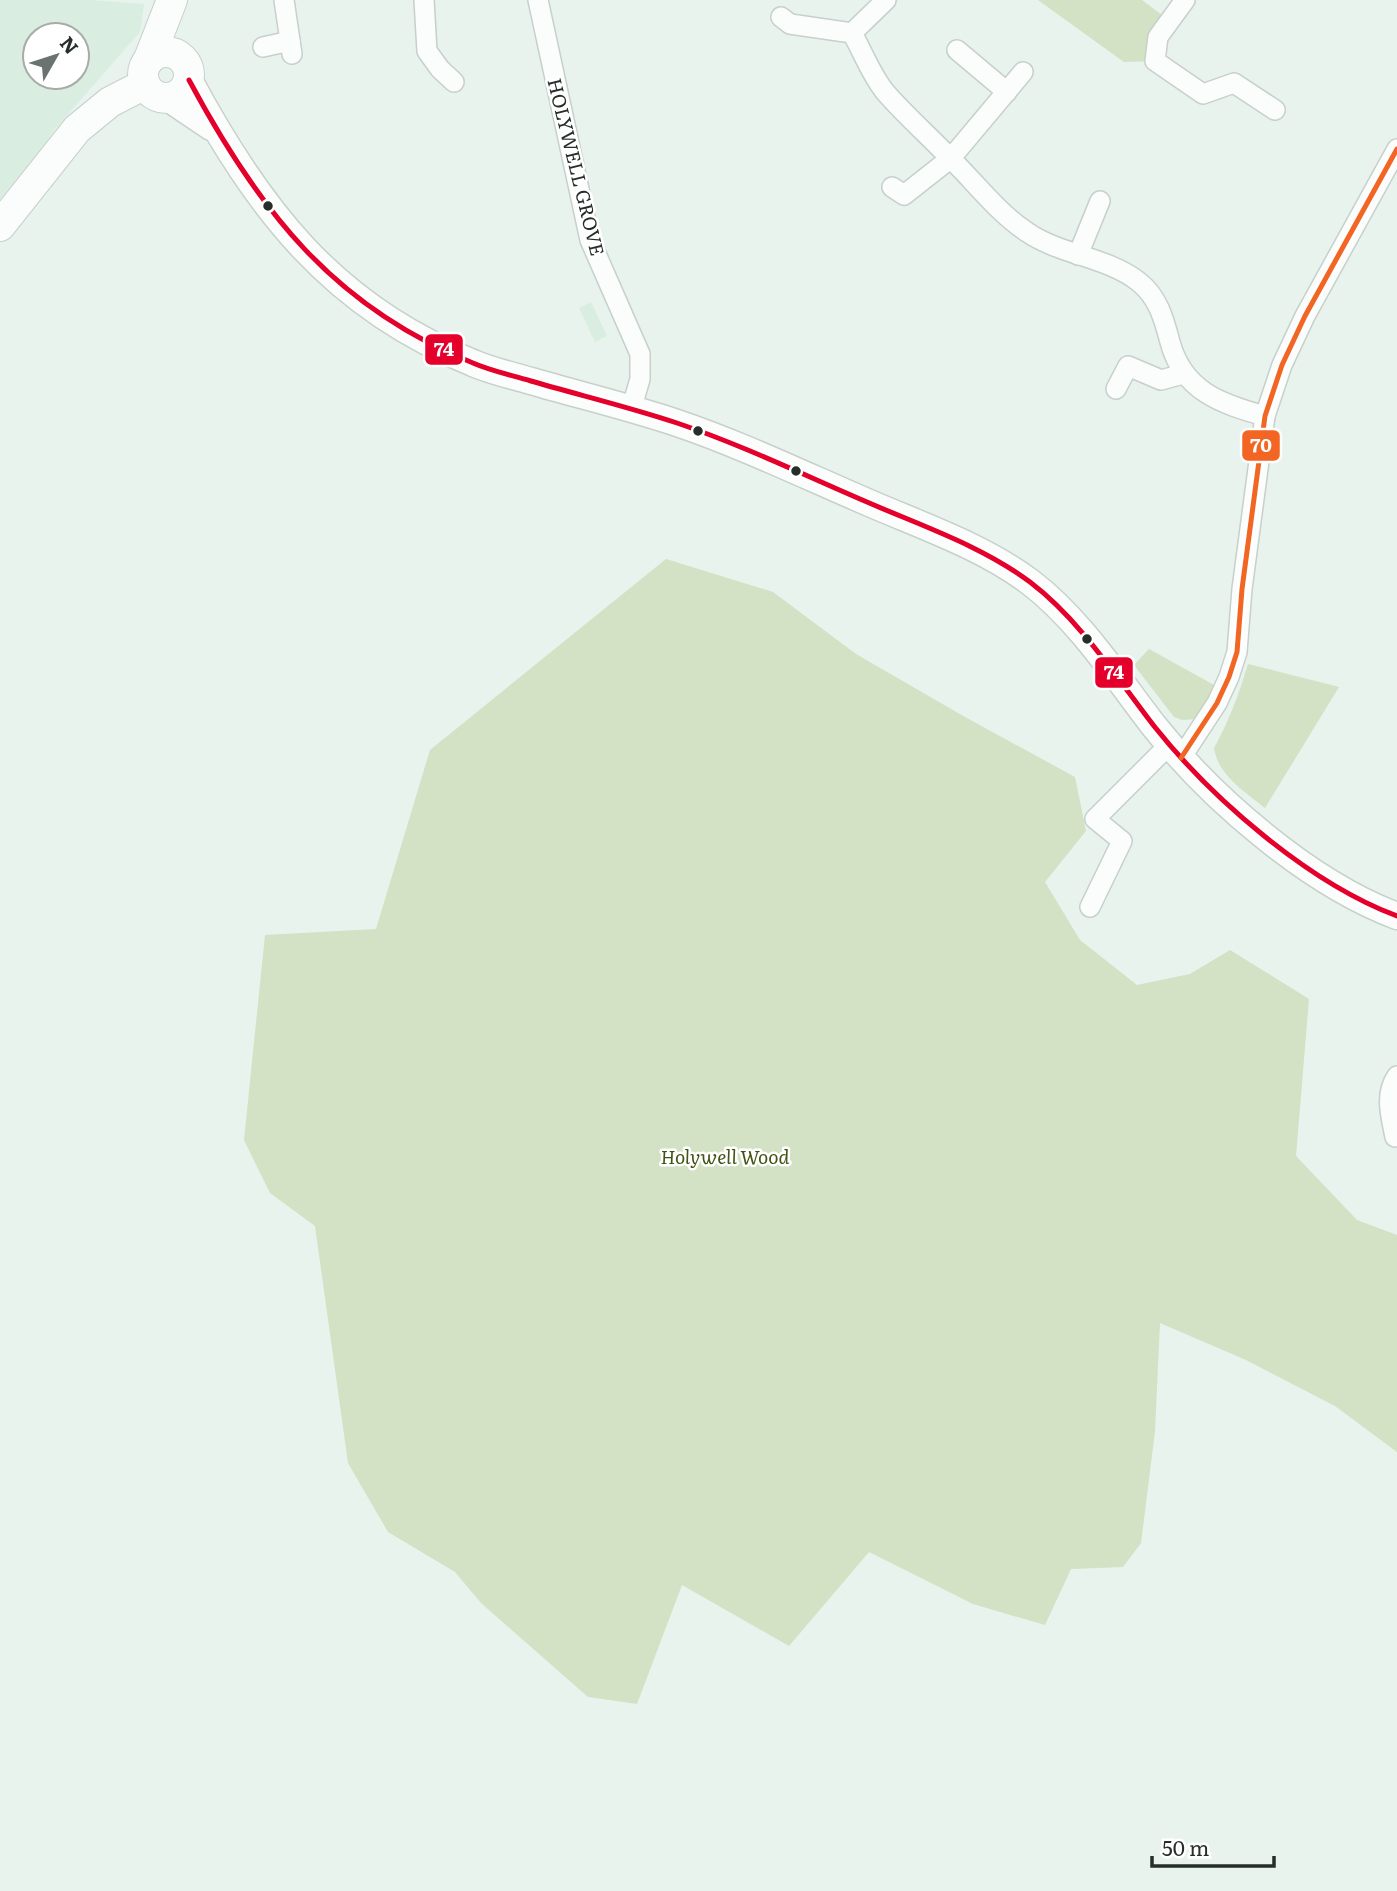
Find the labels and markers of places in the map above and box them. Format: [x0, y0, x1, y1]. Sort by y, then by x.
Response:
unlabelled marker [261, 199, 275, 213]
unlabelled marker [691, 424, 705, 438]
unlabelled marker [789, 464, 803, 478]
unlabelled marker [1080, 632, 1094, 646]

